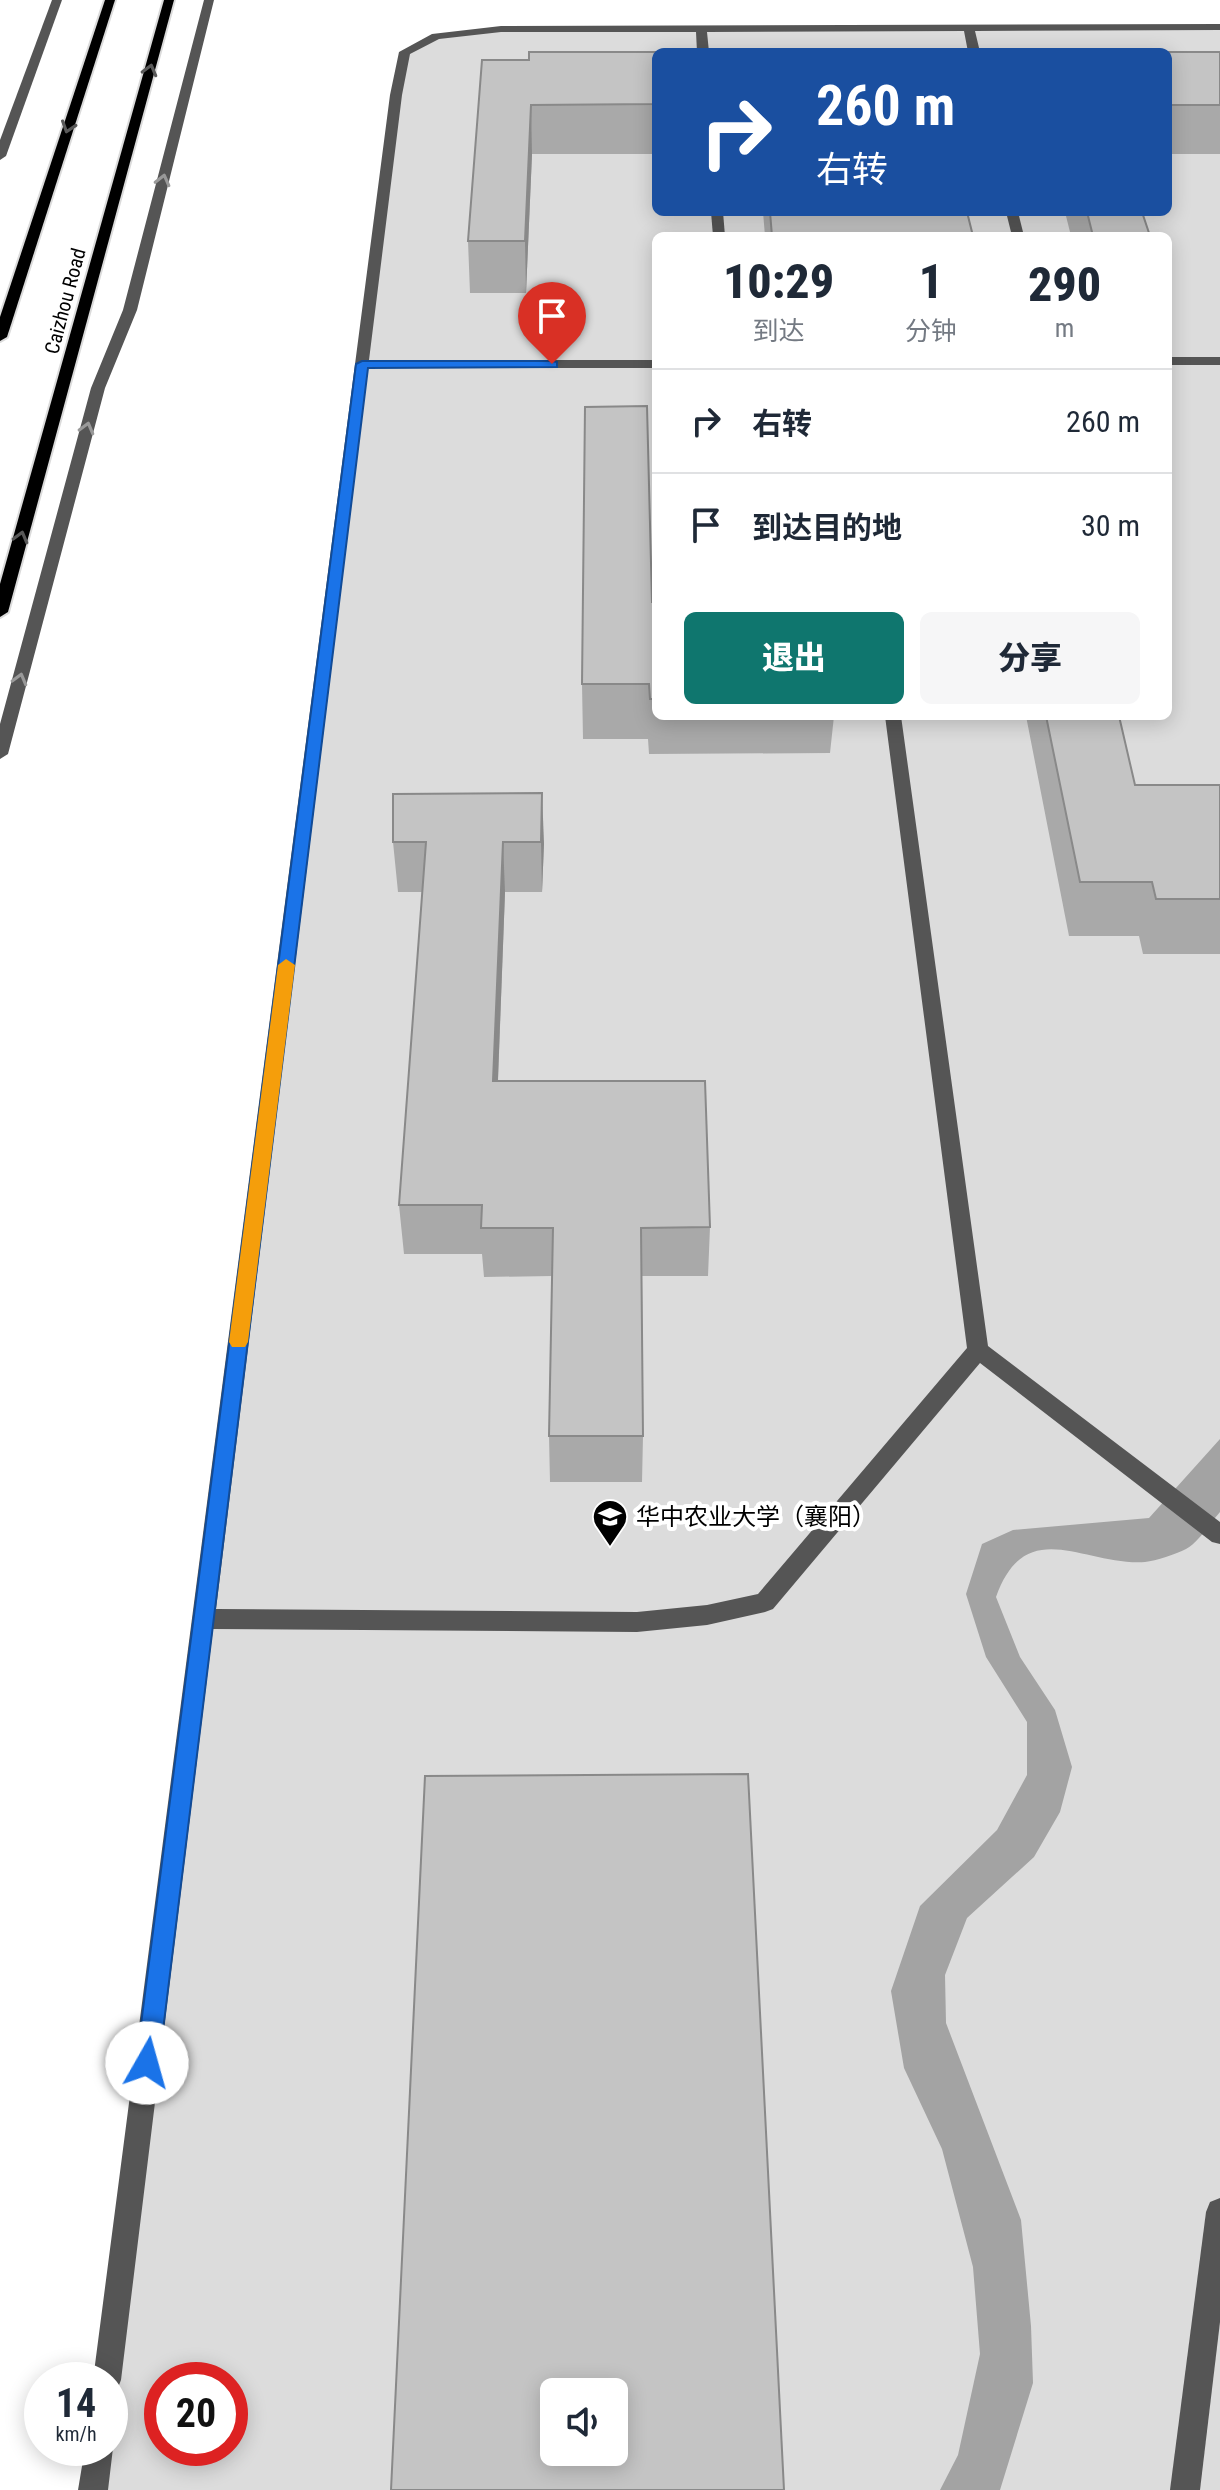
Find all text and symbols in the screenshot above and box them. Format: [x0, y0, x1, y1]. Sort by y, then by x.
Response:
one-way arrow [141, 64, 157, 78]
text: 260 m [816, 73, 955, 139]
icon: right [684, 80, 788, 184]
one-way arrow [62, 120, 78, 134]
text: 右转 [816, 149, 888, 191]
one-way arrow [154, 173, 171, 187]
street label: Caizhou Road [39, 246, 91, 356]
text: 10:29 [723, 253, 834, 310]
text: 1 [919, 253, 943, 310]
text: 290 [1028, 256, 1101, 313]
pin [518, 282, 586, 364]
icon: arrive [530, 294, 574, 338]
text: m [1055, 313, 1074, 343]
text: 到达 [752, 316, 804, 346]
text: 分钟 [905, 316, 957, 346]
icon: right [684, 399, 728, 443]
text: 260 m [1066, 404, 1140, 439]
text: 右转 [752, 406, 812, 441]
one-way arrow [78, 421, 95, 435]
icon: arrive [684, 503, 728, 547]
text: 30 m [1081, 508, 1140, 543]
text: 到达目的地 [752, 510, 902, 545]
one-way arrow [12, 530, 28, 544]
button: 退出 [684, 612, 904, 704]
button: 分享 [920, 612, 1140, 704]
one-way arrow [11, 672, 27, 686]
school or university icon: 华中农业大学（襄阳） [591, 1498, 629, 1548]
place label: 华中农业大学（襄阳） [636, 1503, 876, 1531]
position arrow [105, 2021, 189, 2105]
speed limit sign: 20 [144, 2362, 248, 2466]
map controls [540, 2378, 628, 2466]
button: sound [540, 2378, 628, 2466]
text: 14 [56, 2380, 96, 2427]
text: km/h [55, 2422, 97, 2446]

